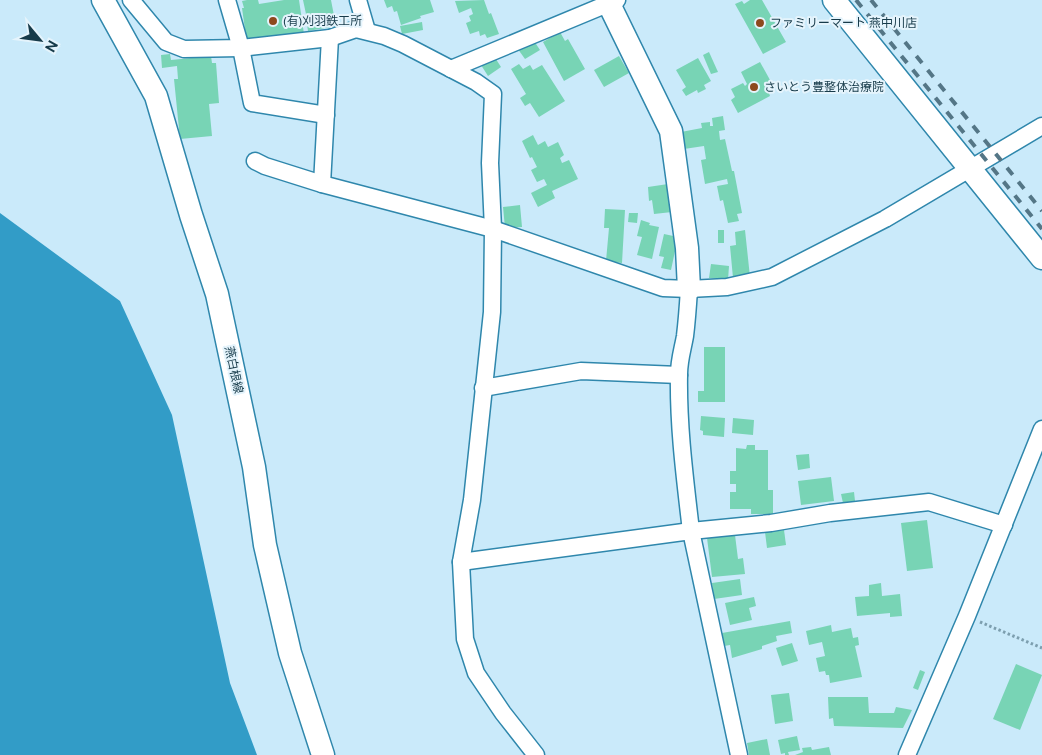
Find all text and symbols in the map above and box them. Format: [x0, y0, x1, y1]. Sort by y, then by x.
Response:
place label: (有)刈羽鉄工所 [283, 14, 362, 28]
north arrow [15, 15, 65, 65]
marker: (有)刈羽鉄工所 [267, 15, 279, 27]
place label: ファミリーマート 燕中川店 [770, 16, 917, 30]
marker: ファミリーマート 燕中川店 [754, 17, 766, 29]
text: N [42, 38, 61, 55]
place label: さいとう豊整体治療院 [764, 80, 884, 94]
marker: さいとう豊整体治療院 [748, 81, 760, 93]
street label: 燕白根線 [222, 345, 246, 395]

